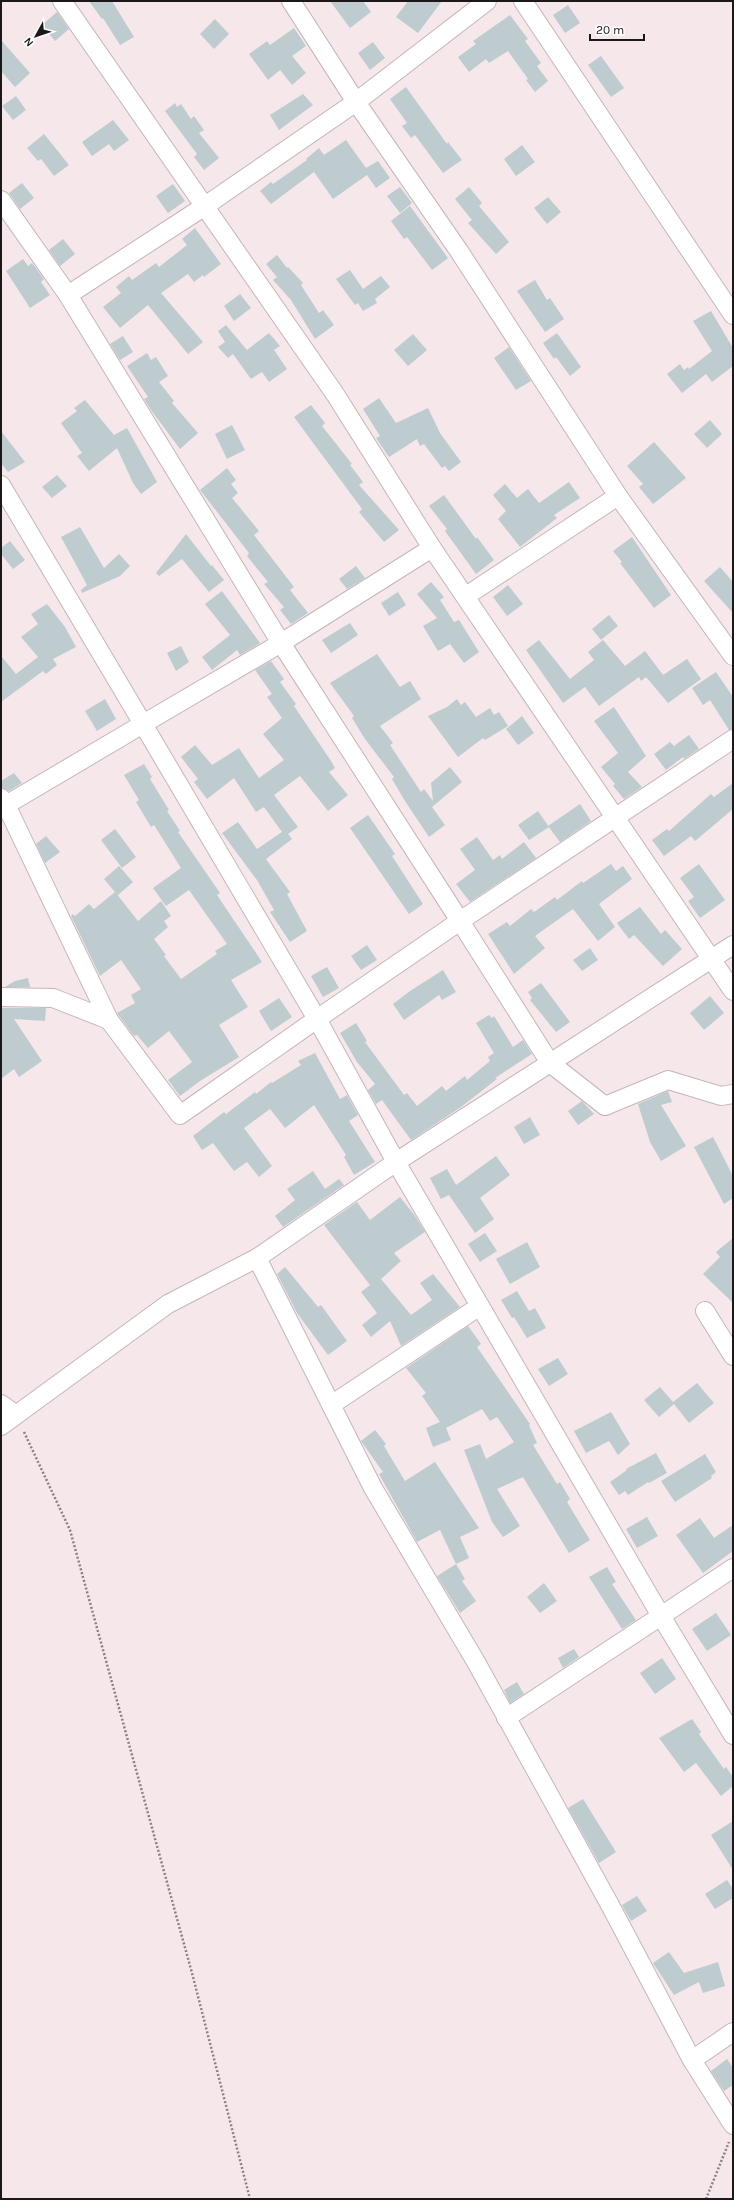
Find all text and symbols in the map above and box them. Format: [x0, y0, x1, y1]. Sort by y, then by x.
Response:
north arrow [16, 16, 56, 56]
scale bar [590, 16, 644, 42]
text: 20 m [596, 23, 624, 37]
text: N [21, 35, 36, 49]

